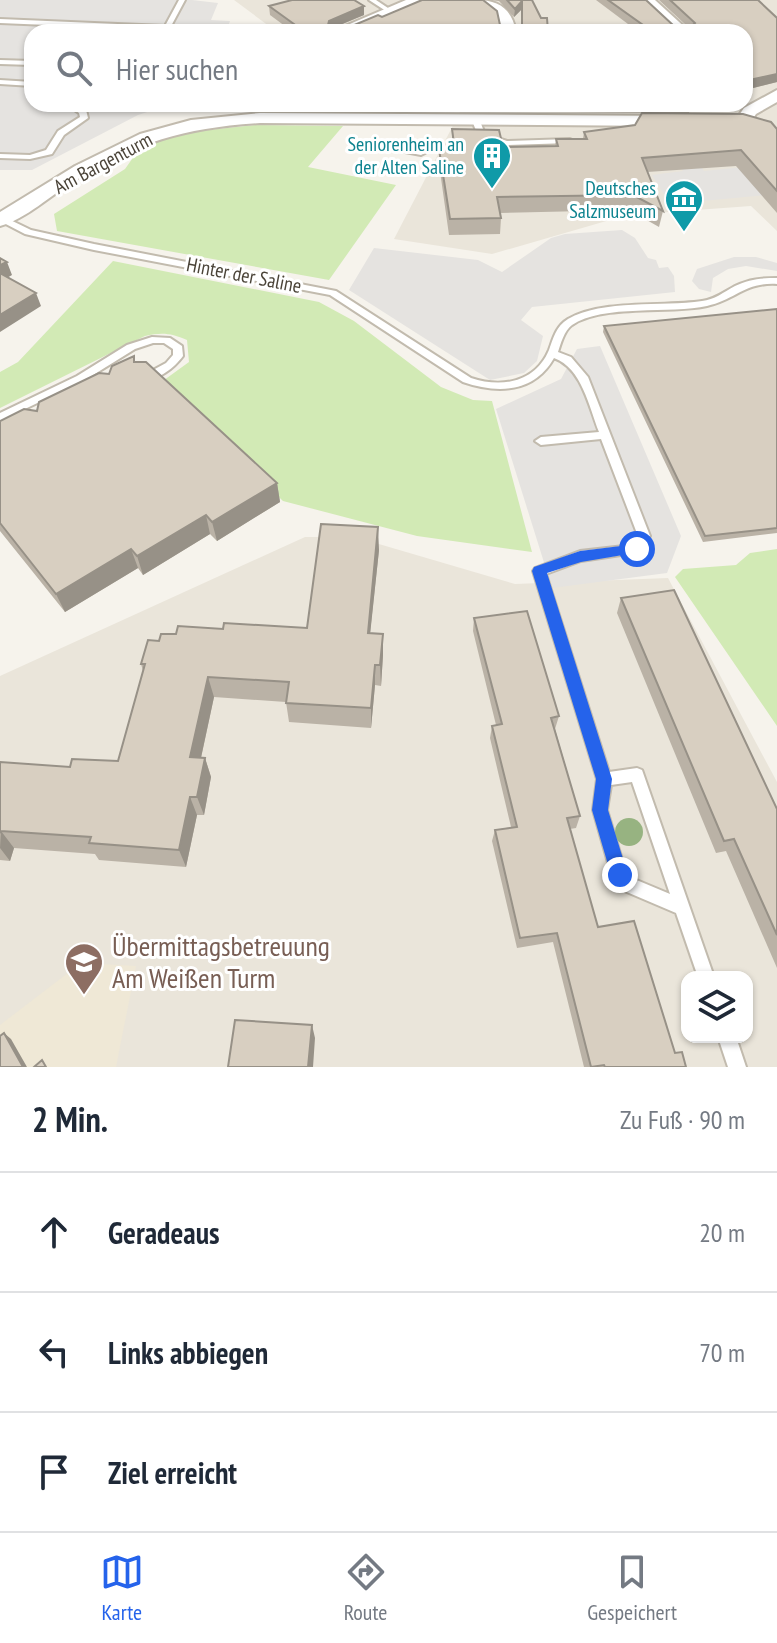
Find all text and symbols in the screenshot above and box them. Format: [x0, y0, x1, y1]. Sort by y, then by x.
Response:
search box [24, 24, 753, 112]
icon: search [52, 46, 96, 90]
text: Hier suchen [116, 49, 238, 88]
street label: Am Bargenturm [49, 126, 157, 200]
place label: Seniorenheim an der Alten Saline [347, 131, 464, 180]
building icon: Seniorenheim an der Alten Saline [471, 135, 513, 190]
place label: Deutsches Salzmuseum [569, 175, 656, 224]
museum icon: Deutsches Salzmuseum [663, 178, 705, 233]
street label: Hinter der Saline [184, 251, 304, 299]
route start [619, 531, 655, 567]
route end [602, 857, 638, 893]
place label: Übermittagsbetreuung Am Weißen Turm [112, 927, 330, 996]
school or university icon: Übermittagsbetreuung Am Weißen Turm [63, 941, 105, 996]
map controls [681, 971, 753, 1043]
button: layers [681, 971, 753, 1043]
text: 2 Min. [32, 1097, 108, 1141]
text: Zu Fuß · 90 m [620, 1103, 745, 1136]
icon: ahead [32, 1210, 76, 1254]
text: Geradeaus [108, 1213, 220, 1252]
text: 20 m [699, 1216, 745, 1249]
icon: left [32, 1330, 76, 1374]
text: Links abbiegen [108, 1333, 268, 1372]
text: 70 m [699, 1336, 745, 1369]
icon: arrive [32, 1450, 76, 1494]
text: Ziel erreicht [108, 1453, 237, 1492]
tab: Karte [100, 1550, 144, 1626]
tab: Route [344, 1550, 388, 1626]
tab: Gespeichert [587, 1550, 677, 1626]

